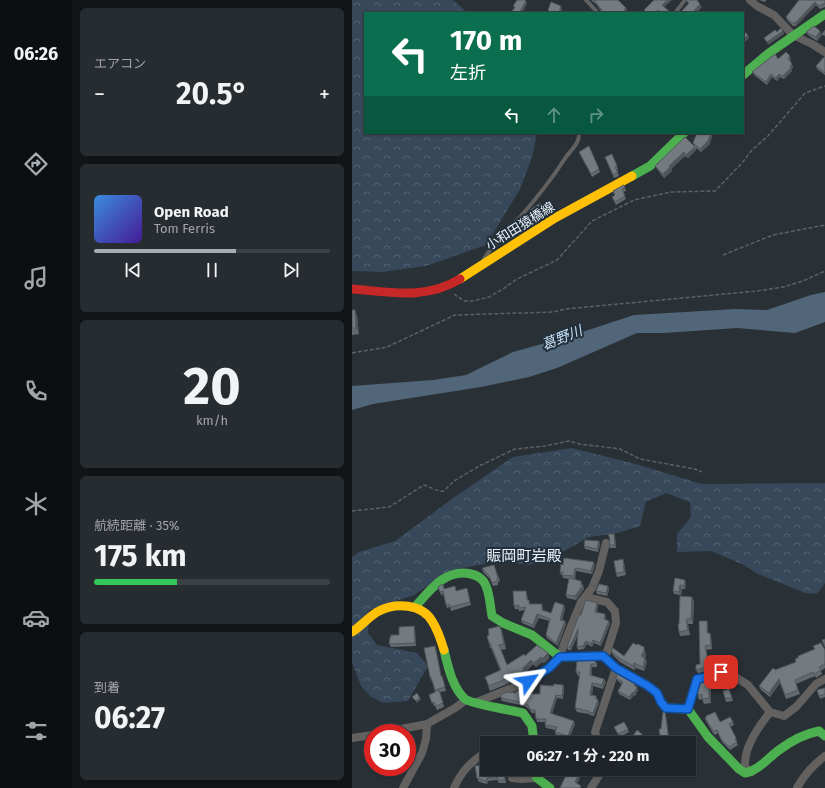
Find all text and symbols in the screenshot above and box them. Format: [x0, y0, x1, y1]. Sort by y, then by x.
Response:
text: 170 m [450, 24, 522, 57]
icon: left [384, 28, 436, 80]
text: 06:26 [14, 43, 58, 65]
text: エアコン [94, 56, 146, 71]
text: 左折 [450, 62, 486, 84]
text: 20.5° [176, 76, 248, 112]
text: − [94, 81, 105, 108]
text: + [319, 81, 330, 108]
icon: left [501, 104, 523, 126]
icon: ahead [543, 104, 565, 126]
icon: right [585, 104, 607, 126]
icon: directions [22, 150, 50, 178]
street label: 小和田猿橋線 [483, 199, 557, 253]
text: Open Road [154, 203, 229, 221]
text: Tom Ferris [154, 221, 215, 236]
icon: previous [122, 259, 144, 281]
icon: pause [201, 259, 223, 281]
icon: next [280, 259, 302, 281]
icon: music [22, 264, 50, 292]
water label: 葛野川 [539, 322, 587, 354]
text: 20 [183, 355, 241, 418]
icon: phone [22, 377, 50, 405]
text: km/h [196, 413, 228, 428]
icon: climate [22, 490, 50, 518]
text: 航続距離 · 35% [94, 518, 180, 533]
text: 175 km [94, 538, 187, 574]
district label: 賑岡町岩殿 [486, 547, 562, 565]
icon: car [22, 604, 50, 632]
pin [704, 655, 738, 689]
position arrow [507, 660, 549, 702]
icon: arrive [710, 661, 732, 683]
text: 到着 [94, 680, 120, 695]
text: 06:27 [94, 700, 165, 736]
icon: filters [22, 717, 50, 745]
speed limit sign: 30 [364, 724, 416, 776]
text: 06:27 · 1 分 · 220 m [527, 747, 649, 765]

